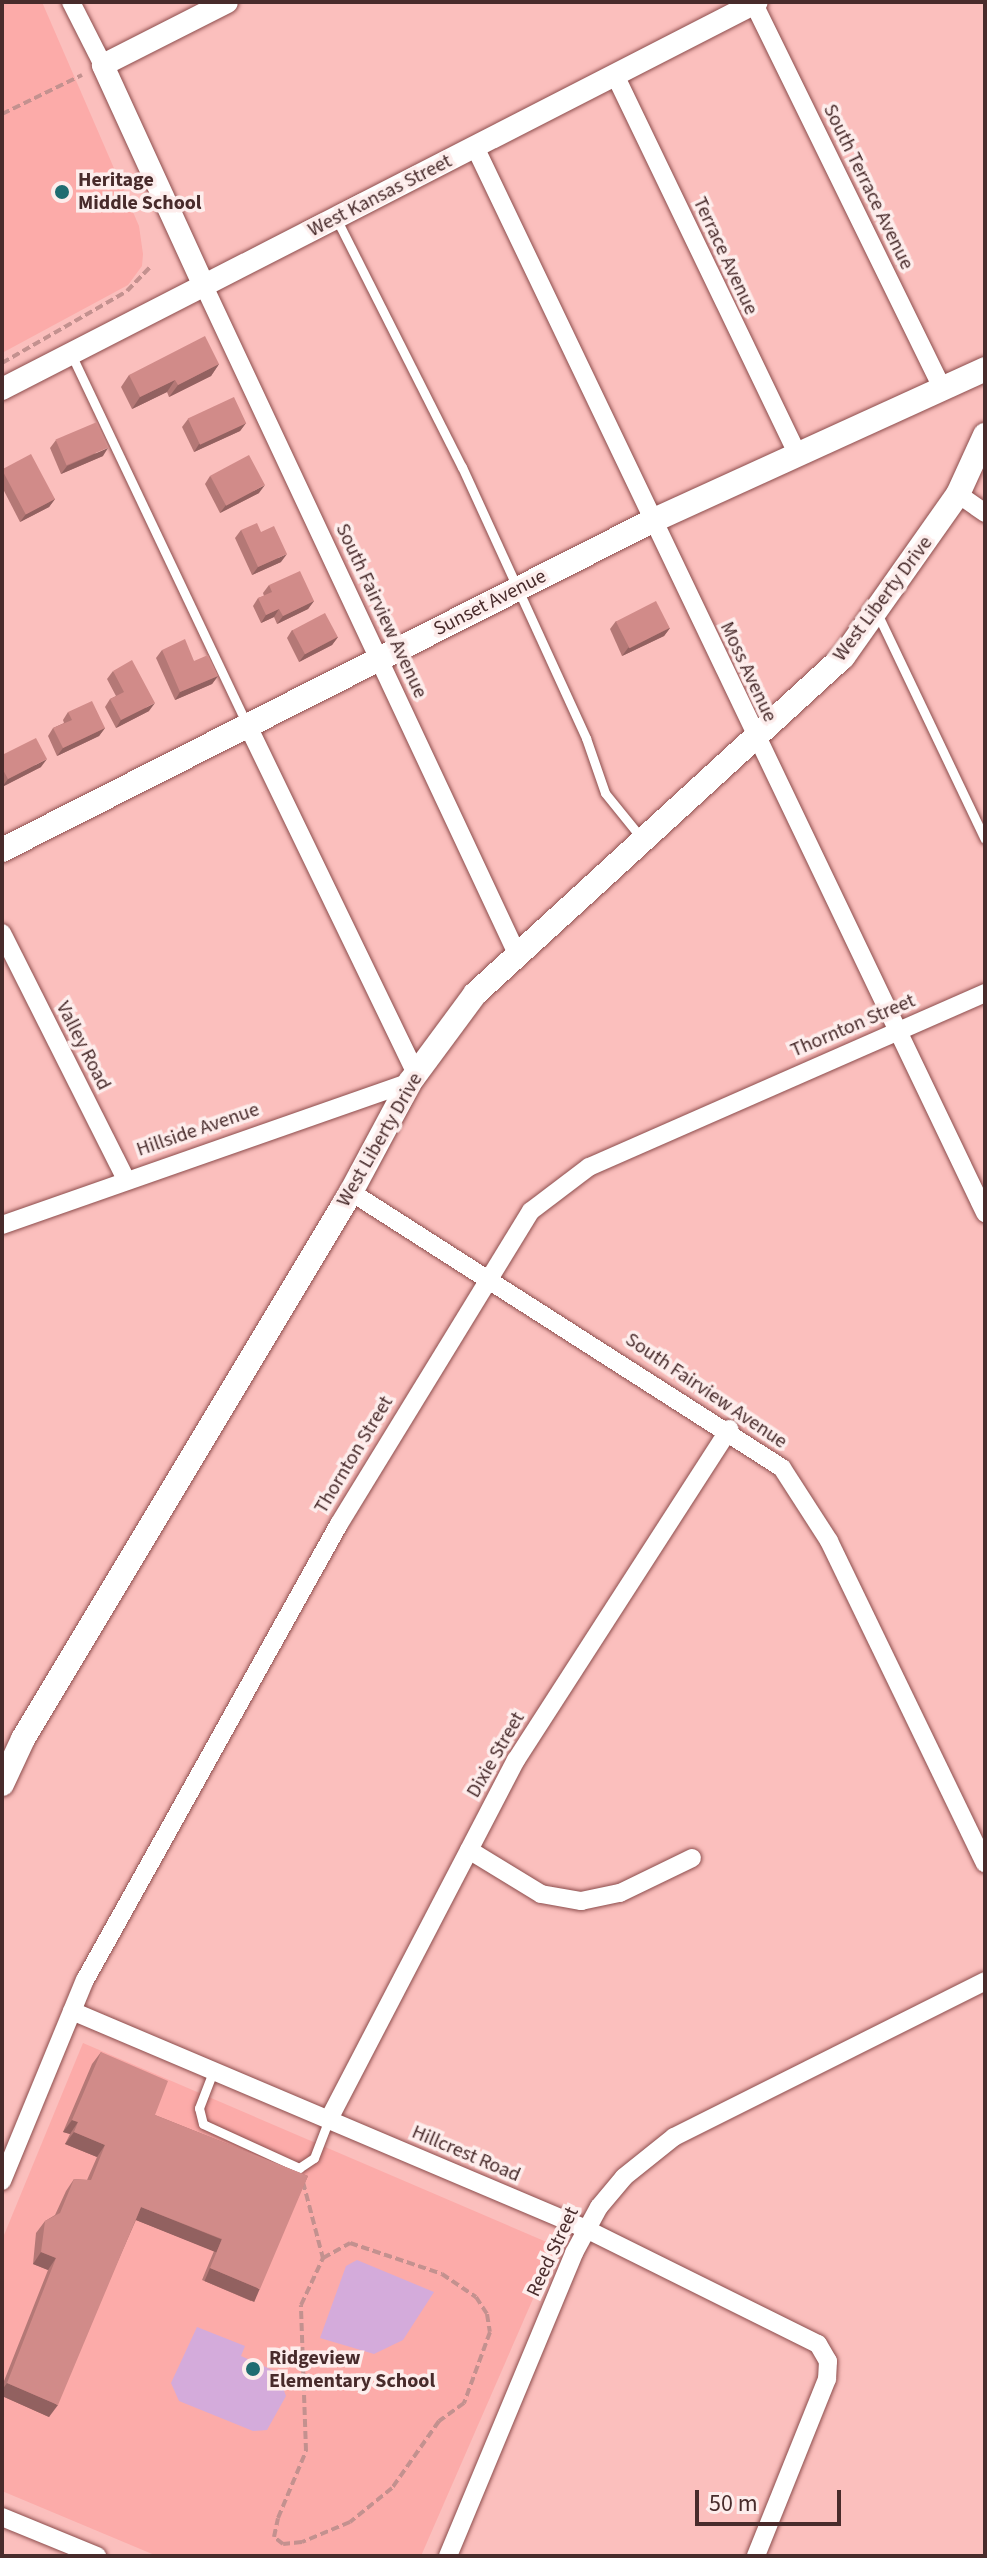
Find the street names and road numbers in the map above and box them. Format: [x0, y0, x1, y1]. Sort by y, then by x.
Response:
street label: South Terrace Avenue [818, 100, 918, 274]
street label: West Kansas Street [304, 149, 456, 243]
street label: Terrace Avenue [687, 193, 763, 319]
street label: South Fairview Avenue [330, 520, 432, 702]
street label: West Liberty Drive [828, 532, 938, 666]
street label: Sunset Avenue [430, 564, 550, 642]
street label: Moss Avenue [714, 618, 782, 726]
street label: Thornton Street [787, 989, 919, 1063]
street label: Valley Road [50, 998, 116, 1094]
street label: West Liberty Drive [332, 1069, 428, 1211]
street label: Hillside Avenue [134, 1098, 262, 1162]
street label: South Fairview Avenue [621, 1328, 791, 1454]
street label: Thornton Street [310, 1392, 398, 1518]
street label: Dixie Street [462, 1708, 530, 1802]
street label: Hillcrest Road [408, 2120, 524, 2188]
street label: Reed Street [522, 2203, 584, 2301]

